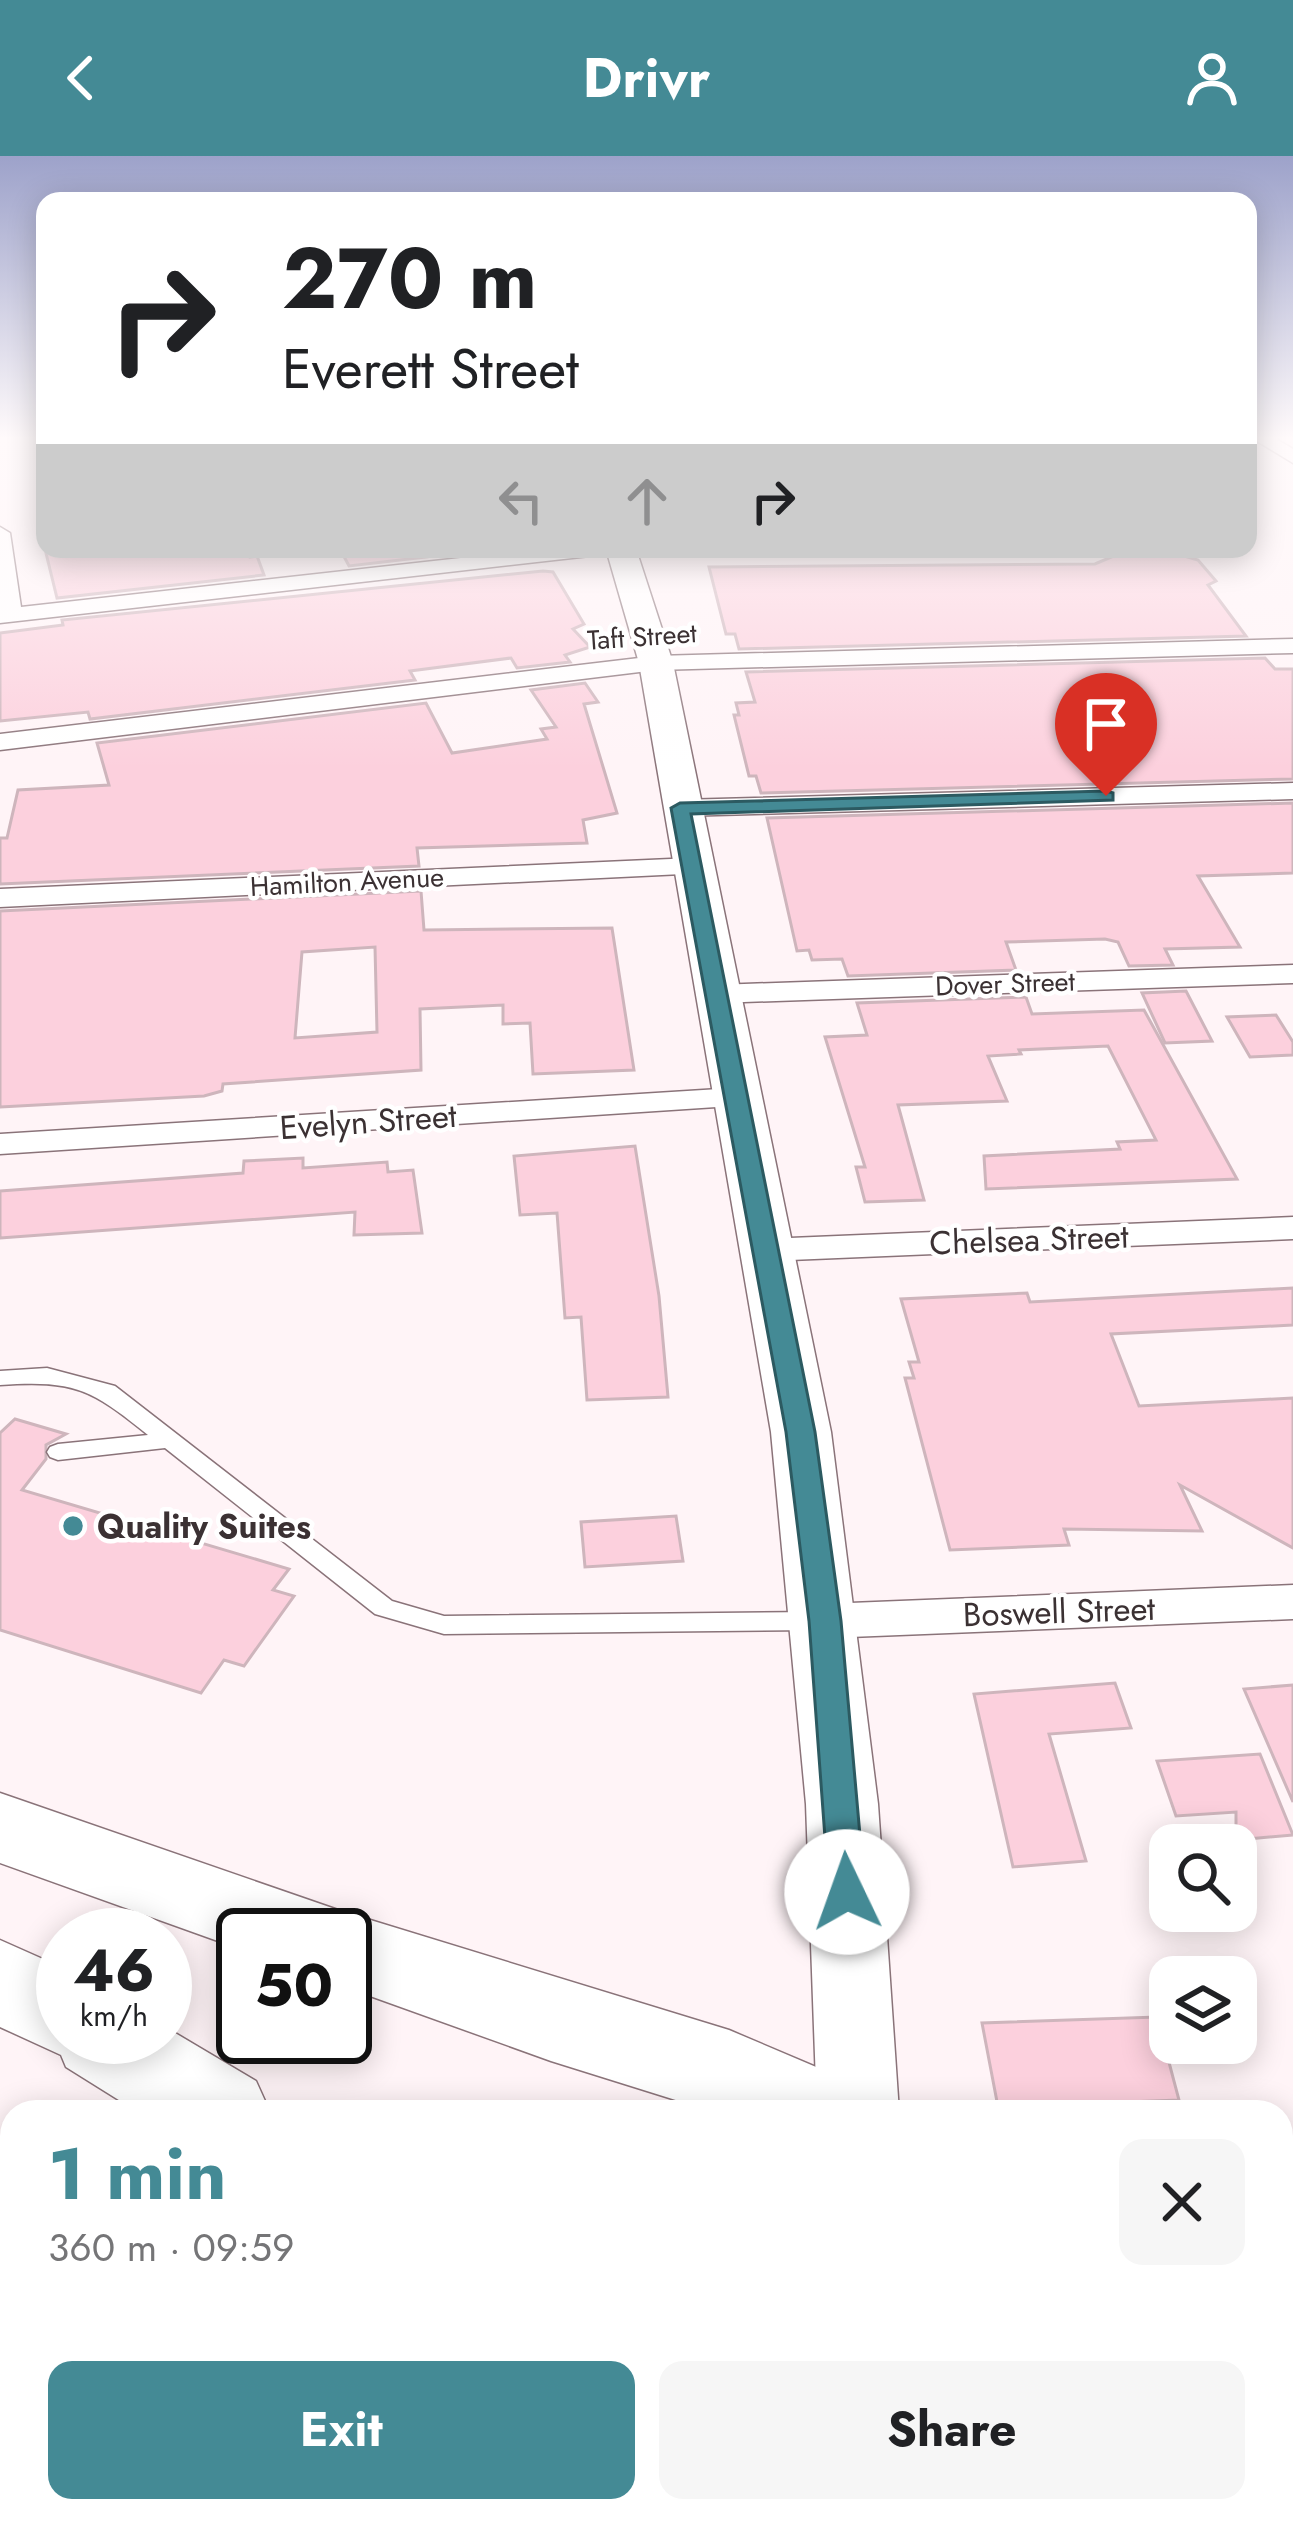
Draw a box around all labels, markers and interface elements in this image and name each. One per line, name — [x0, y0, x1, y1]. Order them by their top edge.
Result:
text: Drivr — [583, 39, 710, 117]
icon: back — [48, 45, 114, 111]
icon: person — [1179, 45, 1245, 111]
text: 270 m — [282, 218, 537, 340]
icon: right — [84, 240, 240, 396]
text: Everett Street — [282, 330, 579, 408]
icon: left — [488, 468, 554, 534]
icon: ahead — [614, 468, 680, 534]
icon: right — [740, 468, 806, 534]
street label: Taft Street — [586, 613, 698, 660]
pin — [1055, 673, 1157, 796]
icon: arrive — [1073, 691, 1139, 757]
street label: Hamilton Avenue — [249, 857, 445, 906]
street label: Dover Street — [934, 962, 1076, 1005]
street label: Evelyn Street — [278, 1092, 458, 1151]
street label: Chelsea Street — [929, 1213, 1130, 1266]
place label: Quality Suites — [97, 1503, 311, 1550]
marker: Quality Suites — [60, 1513, 86, 1539]
street label: Boswell Street — [962, 1585, 1156, 1638]
map controls — [1149, 1824, 1257, 2064]
button: search — [1149, 1824, 1257, 1932]
position arrow — [784, 1829, 910, 1955]
speed limit sign: 50 — [216, 1908, 372, 2064]
text: 46 — [73, 1927, 155, 2014]
button: layers — [1149, 1956, 1257, 2064]
text: km/h — [80, 1994, 148, 2037]
text: 1 min — [48, 2122, 227, 2226]
button: close — [1119, 2139, 1245, 2265]
text: 360 m · 09:59 — [48, 2219, 294, 2276]
button: Exit — [48, 2361, 635, 2499]
button: Share — [659, 2361, 1245, 2499]

